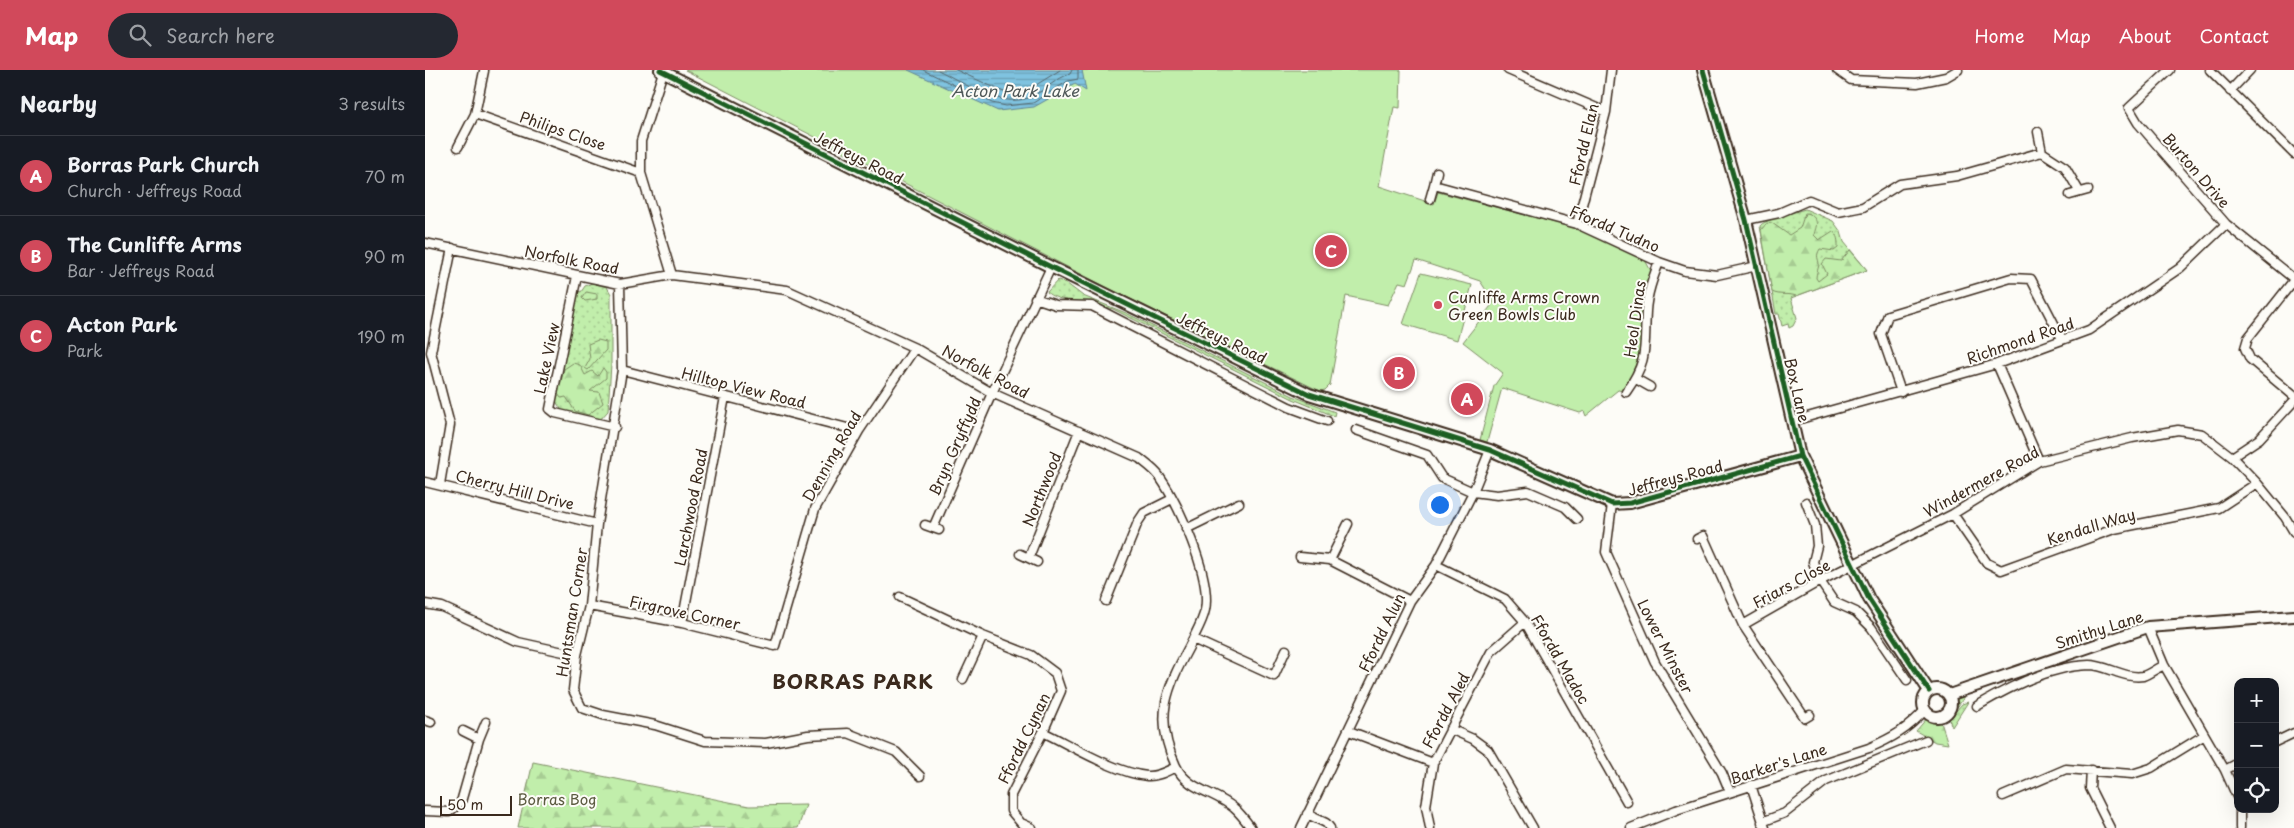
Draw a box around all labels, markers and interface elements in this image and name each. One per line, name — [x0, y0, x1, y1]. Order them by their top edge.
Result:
search box — [108, 13, 458, 58]
text: Map — [25, 17, 78, 53]
icon: search — [126, 21, 154, 49]
text: Search here — [166, 21, 275, 49]
text: Home — [1974, 22, 2024, 49]
text: Map — [2052, 22, 2091, 49]
text: About — [2119, 22, 2171, 49]
text: Contact — [2199, 22, 2269, 49]
water label: Acton Park Lake — [951, 78, 1080, 102]
text: Nearby — [20, 87, 97, 119]
text: 3 results — [338, 91, 405, 115]
street label: Ffordd Elan — [1562, 100, 1604, 188]
street label: Philips Close — [517, 105, 609, 155]
street label: Jeffreys Road — [810, 125, 908, 189]
street label: Burton Drive — [2158, 128, 2236, 212]
text: Borras Park Church — [67, 150, 260, 178]
text: A — [30, 164, 42, 188]
text: 70 m — [365, 164, 405, 188]
text: Church · Jeffreys Road — [67, 178, 242, 202]
street label: Ffordd Tudno — [1566, 199, 1664, 257]
text: The Cunliffe Arms — [67, 230, 242, 258]
pin: C — [1315, 232, 1347, 270]
street label: Norfolk Road — [523, 239, 621, 279]
text: B — [31, 244, 41, 268]
text: 90 m — [364, 244, 405, 268]
text: Bar · Jeffreys Road — [67, 258, 215, 282]
street label: Heol Dinas — [1617, 279, 1651, 359]
place label: Cunliffe Arms Crown Green Bowls Club — [1448, 285, 1600, 325]
marker: Cunliffe Arms Crown Green Bowls Club — [1432, 299, 1444, 311]
street label: Jeffreys Road — [1173, 305, 1271, 369]
text: Acton Park — [67, 310, 177, 338]
street label: Richmond Road — [1963, 311, 2077, 369]
street label: Lake View — [527, 320, 565, 396]
text: C — [30, 324, 42, 348]
text: 190 m — [357, 324, 405, 348]
text: Park — [67, 338, 103, 362]
street label: Norfolk Road — [938, 338, 1034, 404]
pin: B — [1383, 354, 1415, 392]
street label: Box Lane — [1779, 355, 1817, 425]
street label: Hilltop View Road — [679, 360, 809, 414]
pin: A — [1451, 380, 1483, 418]
street label: Bryn Gryffydd — [922, 393, 986, 499]
street label: Denning Road — [796, 406, 866, 506]
street label: Windermere Road — [1919, 440, 2043, 522]
street label: Larchwood Road — [667, 446, 713, 568]
street label: Northwood — [1016, 448, 1066, 530]
street label: Jeffreys Road — [1625, 453, 1725, 501]
street label: Cherry Hill Drive — [453, 463, 577, 515]
your location — [1427, 492, 1453, 518]
street label: Kendall Way — [2044, 502, 2138, 550]
street label: Huntsman Corner — [549, 546, 593, 678]
street label: Friars Close — [1748, 553, 1834, 613]
street label: Ffordd Alun — [1352, 588, 1410, 676]
street label: Firgrove Corner — [627, 589, 743, 635]
street label: Lower Minster — [1632, 595, 1700, 697]
street label: Smithy Lane — [2052, 604, 2146, 654]
street label: Ffordd Madoc — [1526, 610, 1596, 708]
district label: BORRAS PARK — [772, 666, 934, 696]
street label: Ffordd Aled — [1415, 668, 1475, 752]
map controls — [2234, 678, 2279, 813]
button: + — [2234, 678, 2279, 723]
street label: Ffordd Cynan — [991, 688, 1055, 788]
button: − — [2234, 723, 2279, 768]
street label: Barker's Lane — [1726, 736, 1830, 790]
button: locate — [2234, 768, 2279, 813]
park label: Borras Bog — [517, 787, 597, 810]
scale bar — [440, 793, 513, 816]
text: 50 m — [447, 794, 483, 815]

